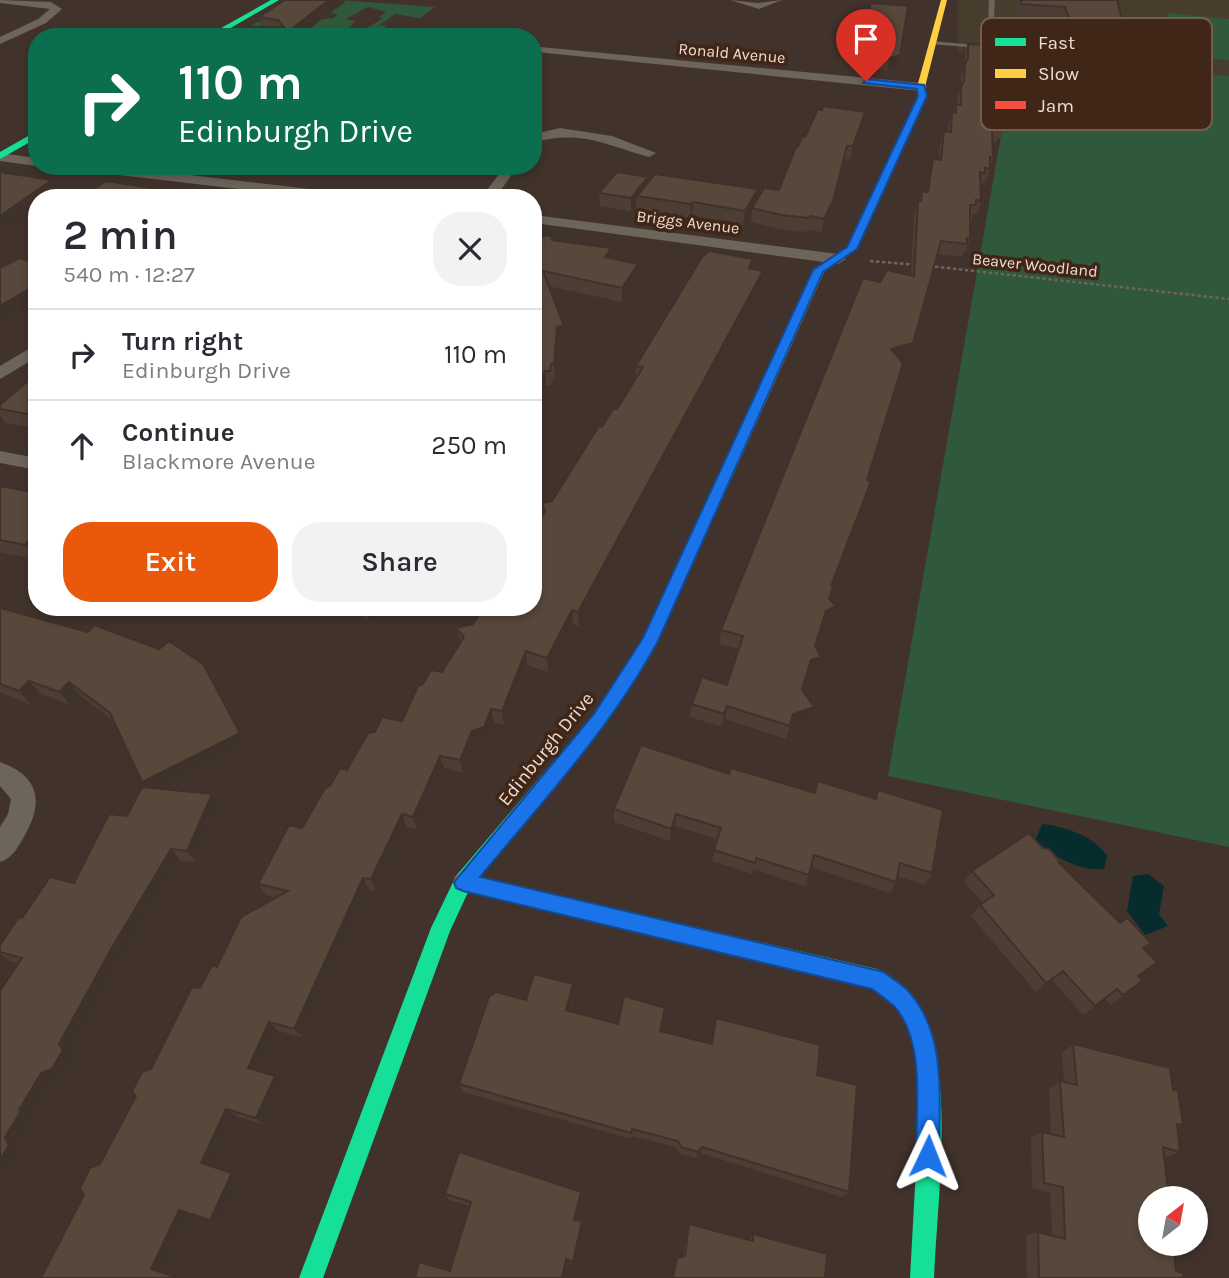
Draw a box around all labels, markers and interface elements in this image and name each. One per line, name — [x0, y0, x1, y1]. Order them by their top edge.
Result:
pin — [836, 9, 896, 81]
legend — [981, 18, 1212, 130]
icon: arrive — [847, 20, 885, 58]
text: Fast — [1038, 32, 1075, 54]
street label: Ronald Avenue — [678, 39, 786, 67]
text: 110 m — [178, 54, 303, 111]
icon: right — [63, 56, 154, 147]
text: Slow — [1038, 63, 1079, 85]
text: Jam — [1038, 95, 1074, 117]
text: Edinburgh Drive — [178, 113, 413, 150]
street label: Briggs Avenue — [636, 206, 740, 238]
text: 2 min — [63, 210, 178, 260]
button: close — [433, 212, 507, 286]
street label: Beaver Woodland — [971, 249, 1099, 281]
text: 540 m · 12:27 — [63, 261, 195, 288]
text: Turn right — [122, 326, 243, 357]
icon: right — [63, 336, 101, 374]
text: 110 m — [444, 339, 507, 370]
text: Edinburgh Drive — [122, 357, 291, 384]
text: Continue — [122, 417, 234, 448]
icon: ahead — [63, 427, 101, 465]
text: 250 m — [431, 430, 507, 461]
text: Blackmore Avenue — [122, 448, 316, 475]
button: Exit — [63, 522, 278, 602]
button: Share — [292, 522, 507, 602]
street label: Edinburgh Drive — [494, 688, 598, 810]
position arrow — [891, 1119, 965, 1193]
north arrow — [1138, 1186, 1208, 1256]
map controls — [1138, 1186, 1208, 1256]

